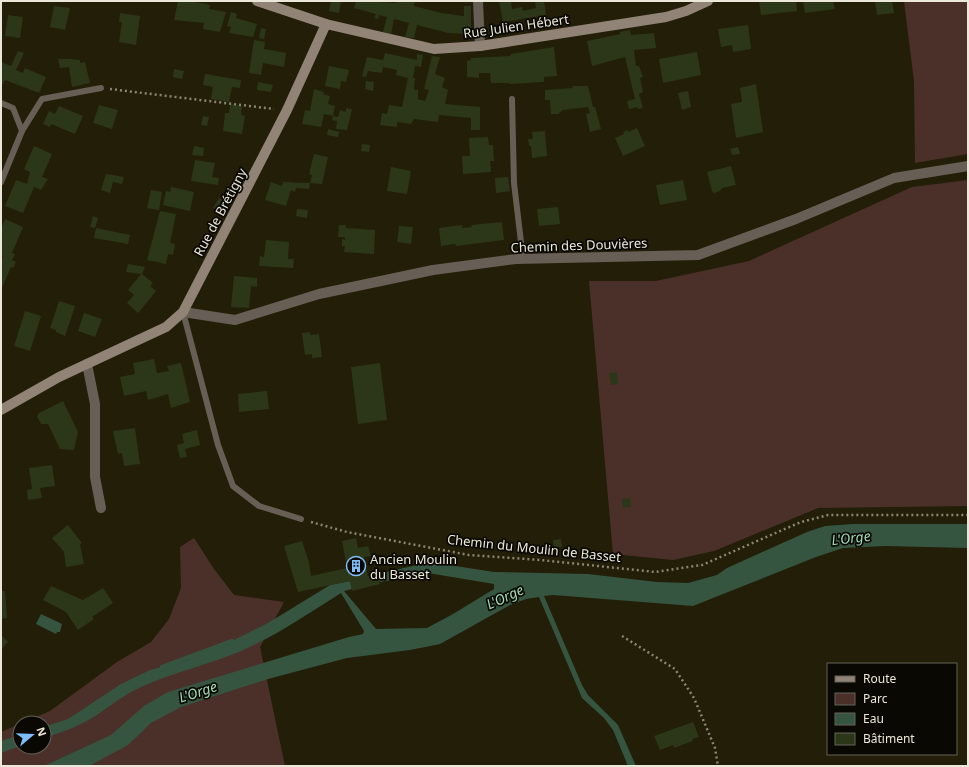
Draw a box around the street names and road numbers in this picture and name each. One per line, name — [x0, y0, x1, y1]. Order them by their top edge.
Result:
street label: Rue Julien Hébert — [462, 10, 570, 42]
street label: Rue de Brétigny — [189, 165, 251, 259]
street label: Chemin des Douvières — [510, 234, 648, 256]
street label: Chemin du Moulin de Basset — [446, 530, 622, 566]

